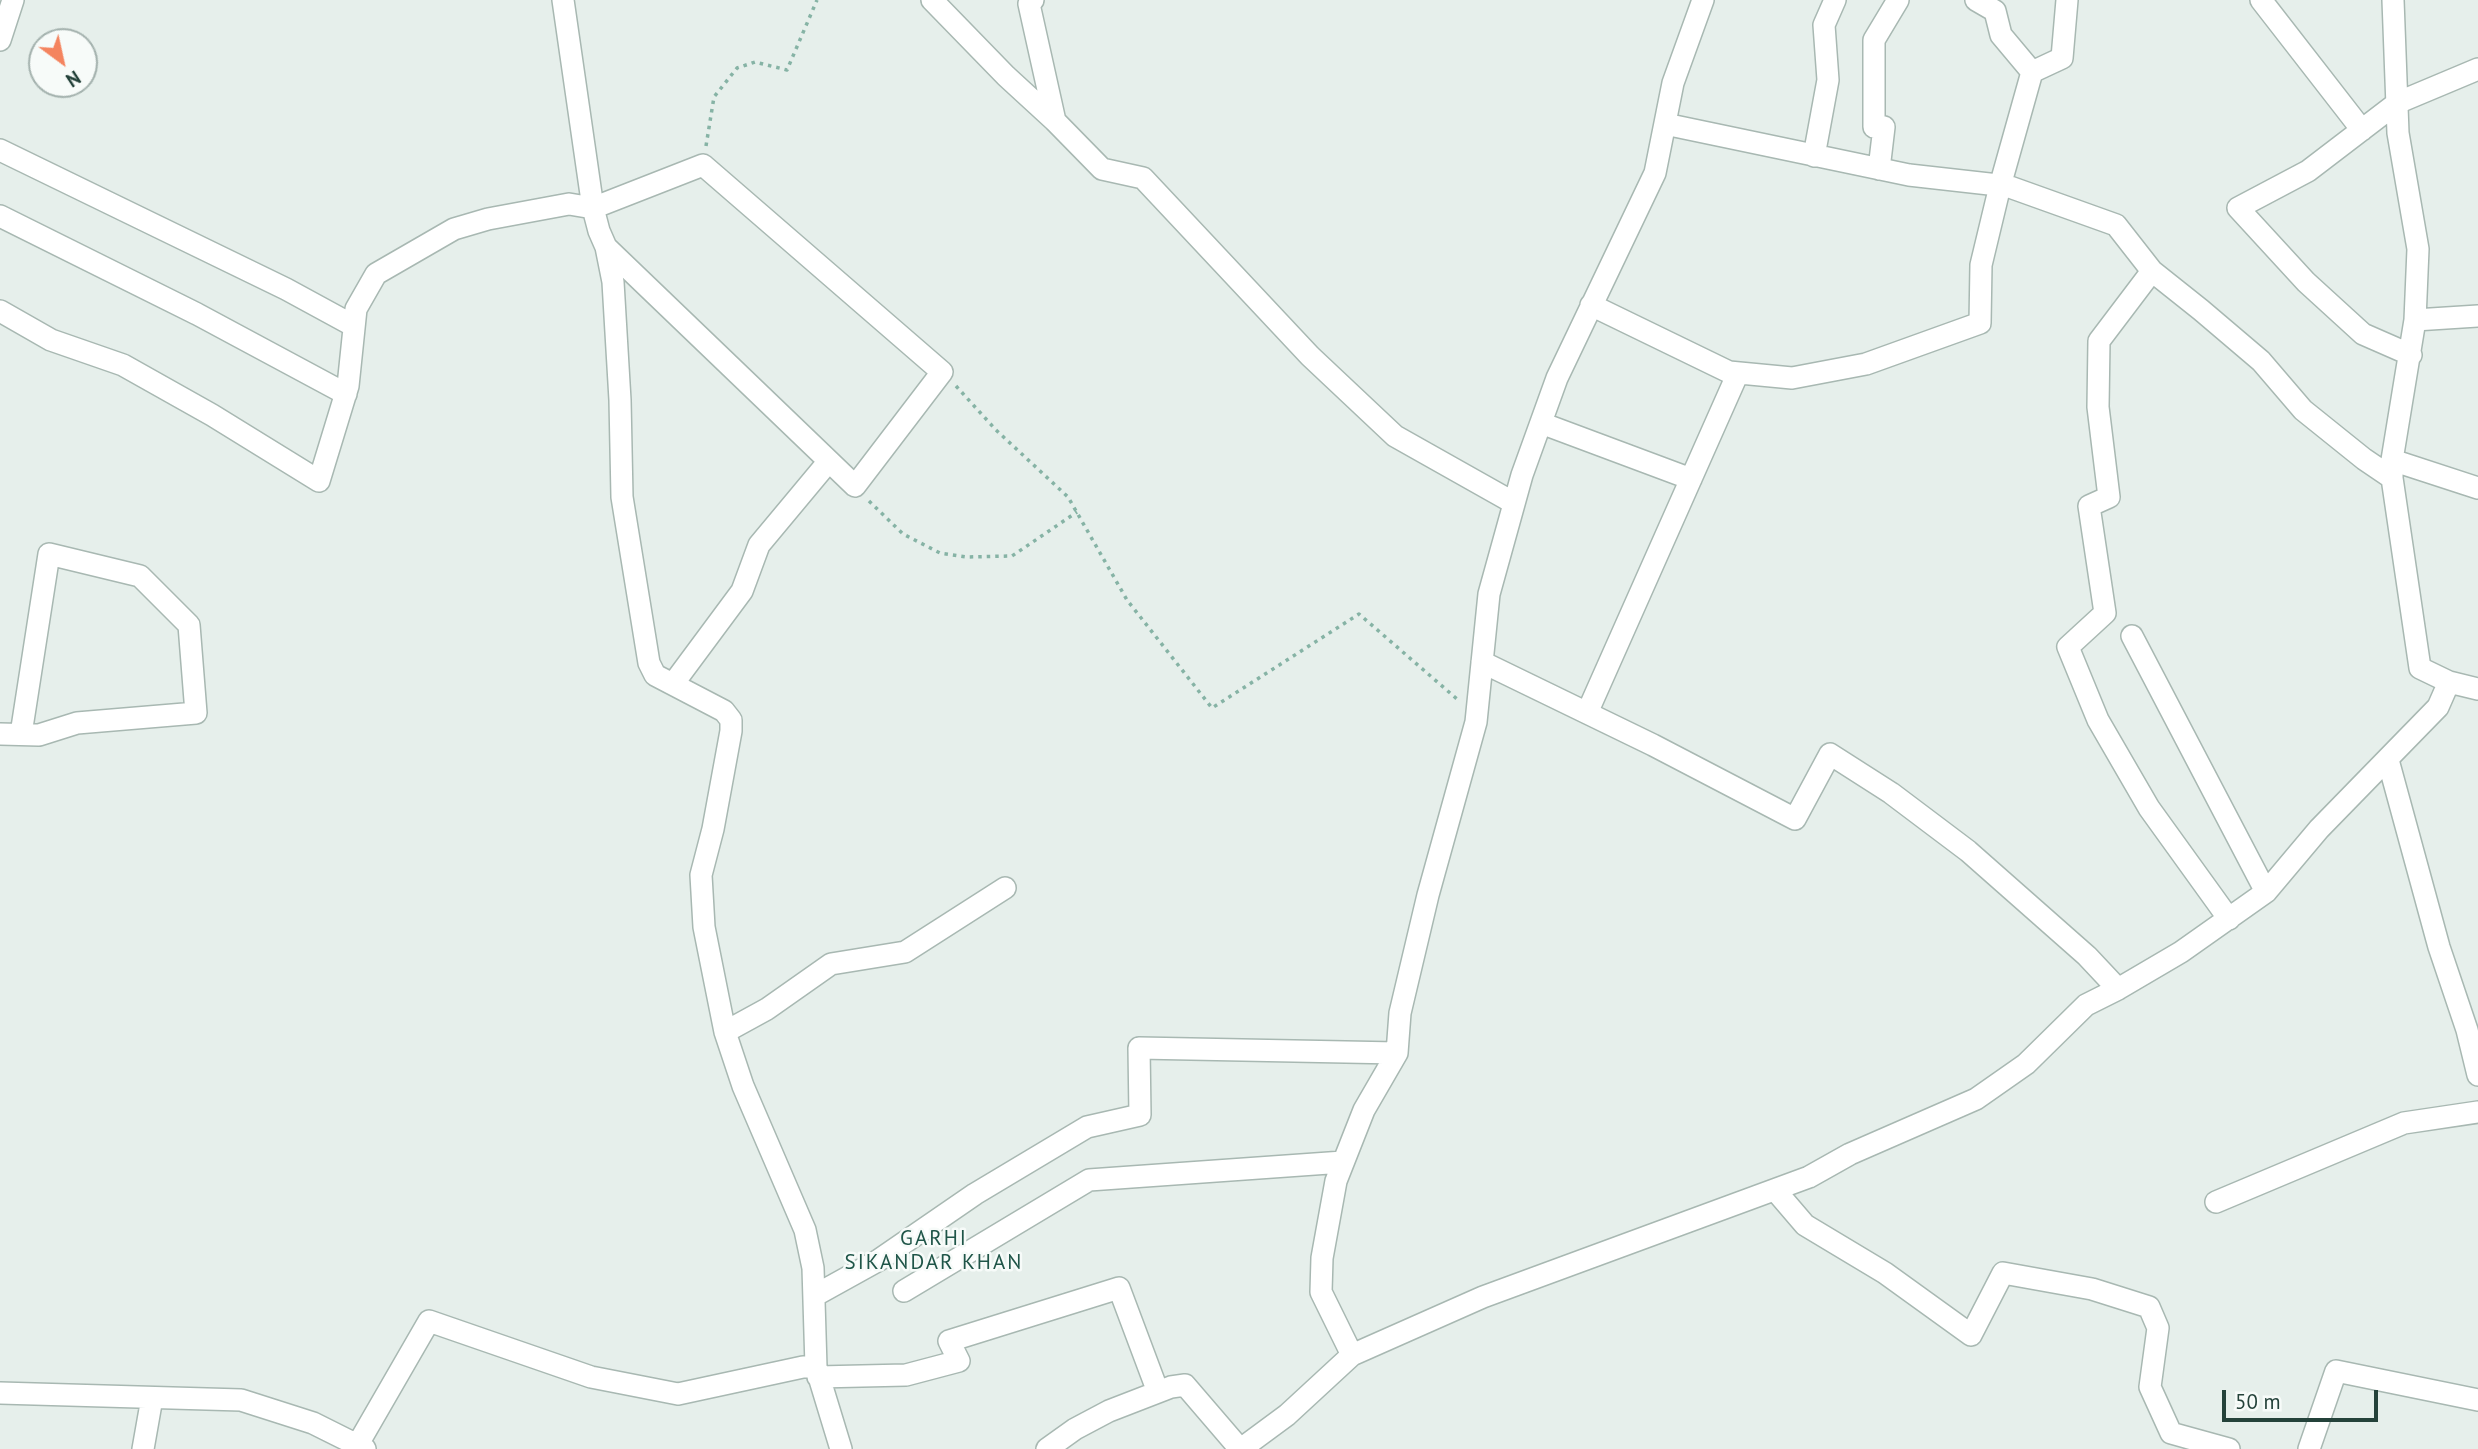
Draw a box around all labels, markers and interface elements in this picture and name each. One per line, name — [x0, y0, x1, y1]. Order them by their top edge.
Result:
north arrow — [28, 28, 98, 98]
text: N — [62, 65, 85, 92]
district label: GARHI SIKANDAR KHAN — [846, 1226, 1022, 1276]
scale bar — [2226, 1376, 2382, 1420]
text: 50 m — [2235, 1388, 2281, 1415]

